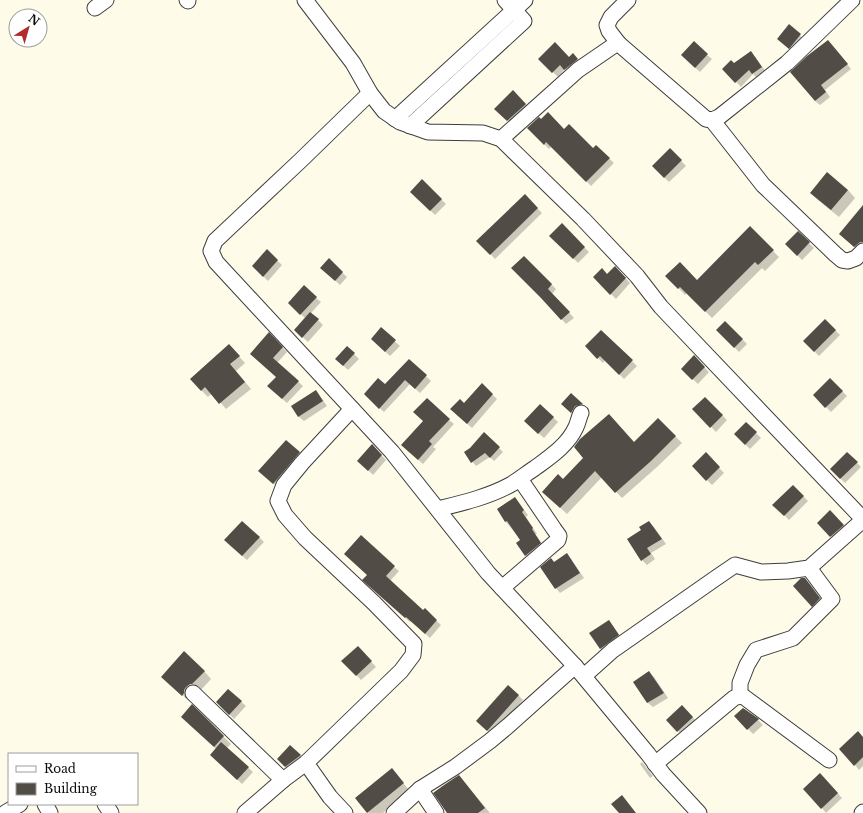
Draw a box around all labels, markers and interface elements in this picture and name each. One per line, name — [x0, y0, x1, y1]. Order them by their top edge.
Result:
north arrow — [8, 8, 48, 48]
text: N — [26, 11, 43, 29]
legend — [8, 753, 138, 805]
text: Road — [44, 761, 76, 776]
text: Building — [44, 781, 98, 796]

